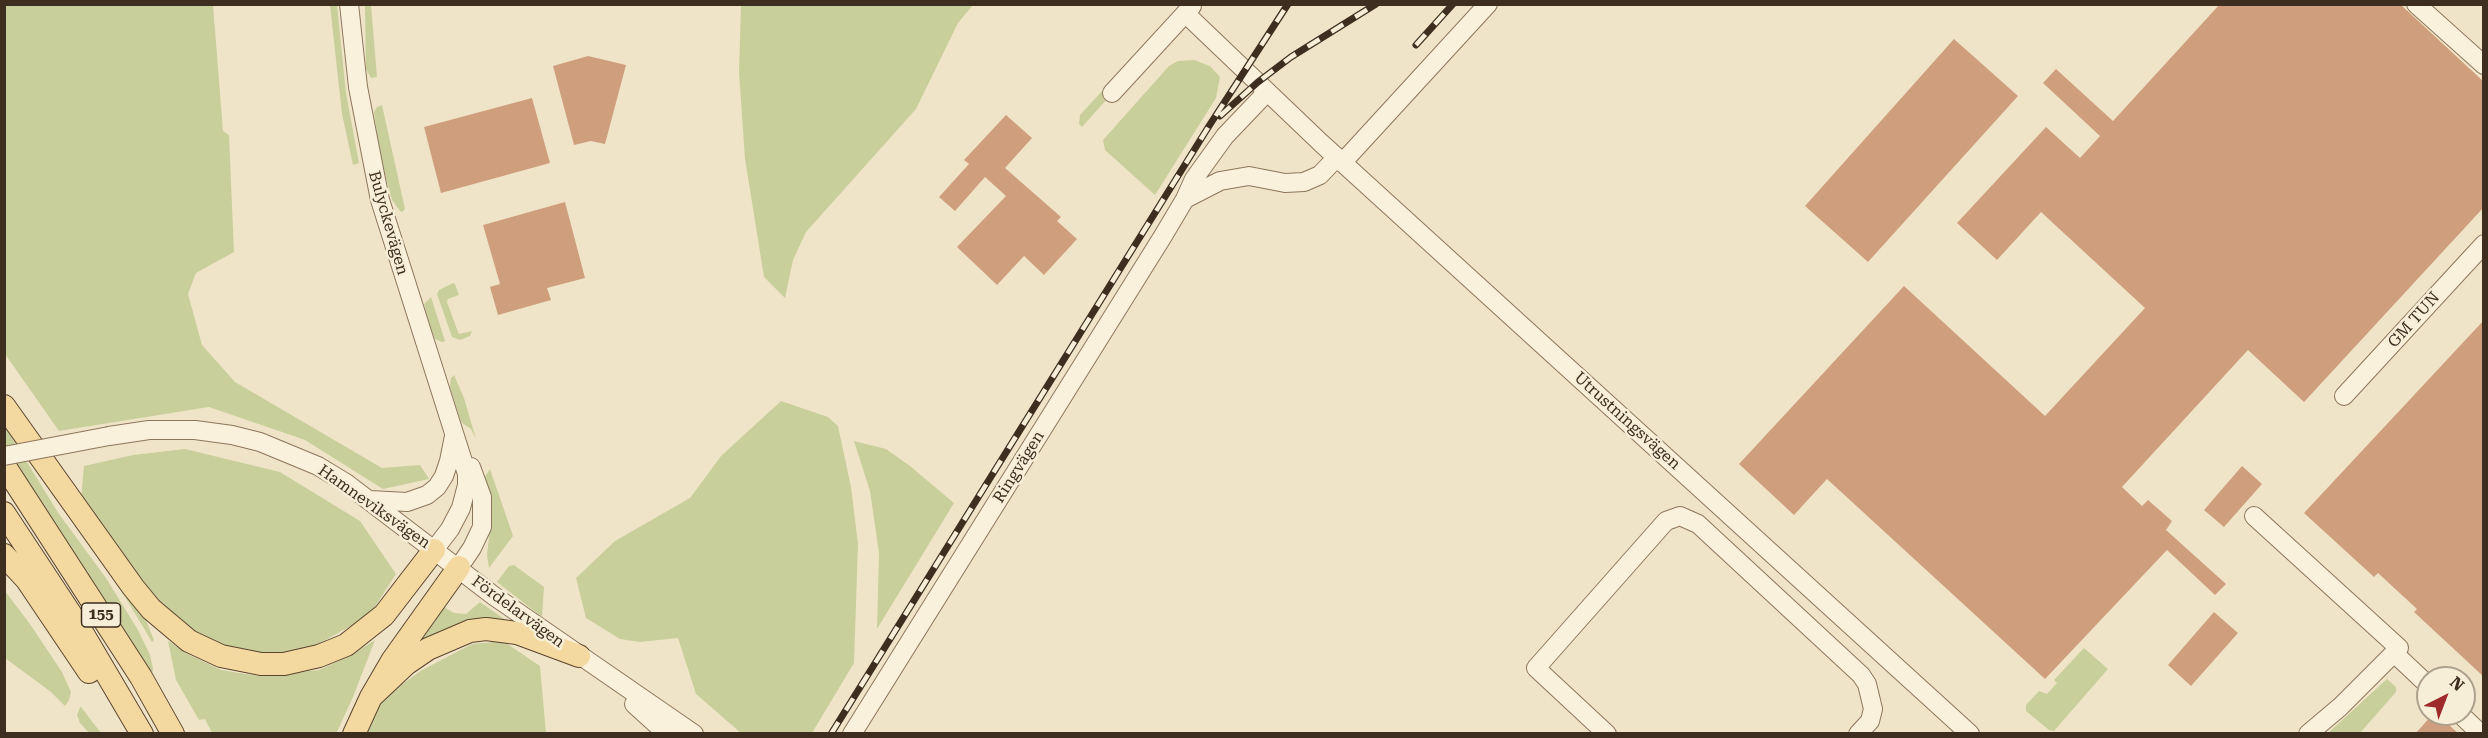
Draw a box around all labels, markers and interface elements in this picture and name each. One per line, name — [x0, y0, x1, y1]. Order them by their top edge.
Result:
street label: Bulyckevägen — [364, 169, 412, 277]
street label: GM TUN — [2384, 288, 2444, 352]
street label: Utrustningsvägen — [1570, 368, 1684, 474]
street label: Ringvägen — [989, 427, 1049, 507]
street label: Hamneviksvägen — [314, 461, 434, 553]
street label: Fördelarvägen — [468, 572, 568, 652]
road number: 155 — [82, 603, 120, 627]
north arrow — [2416, 666, 2476, 726]
text: N — [2446, 673, 2468, 695]

